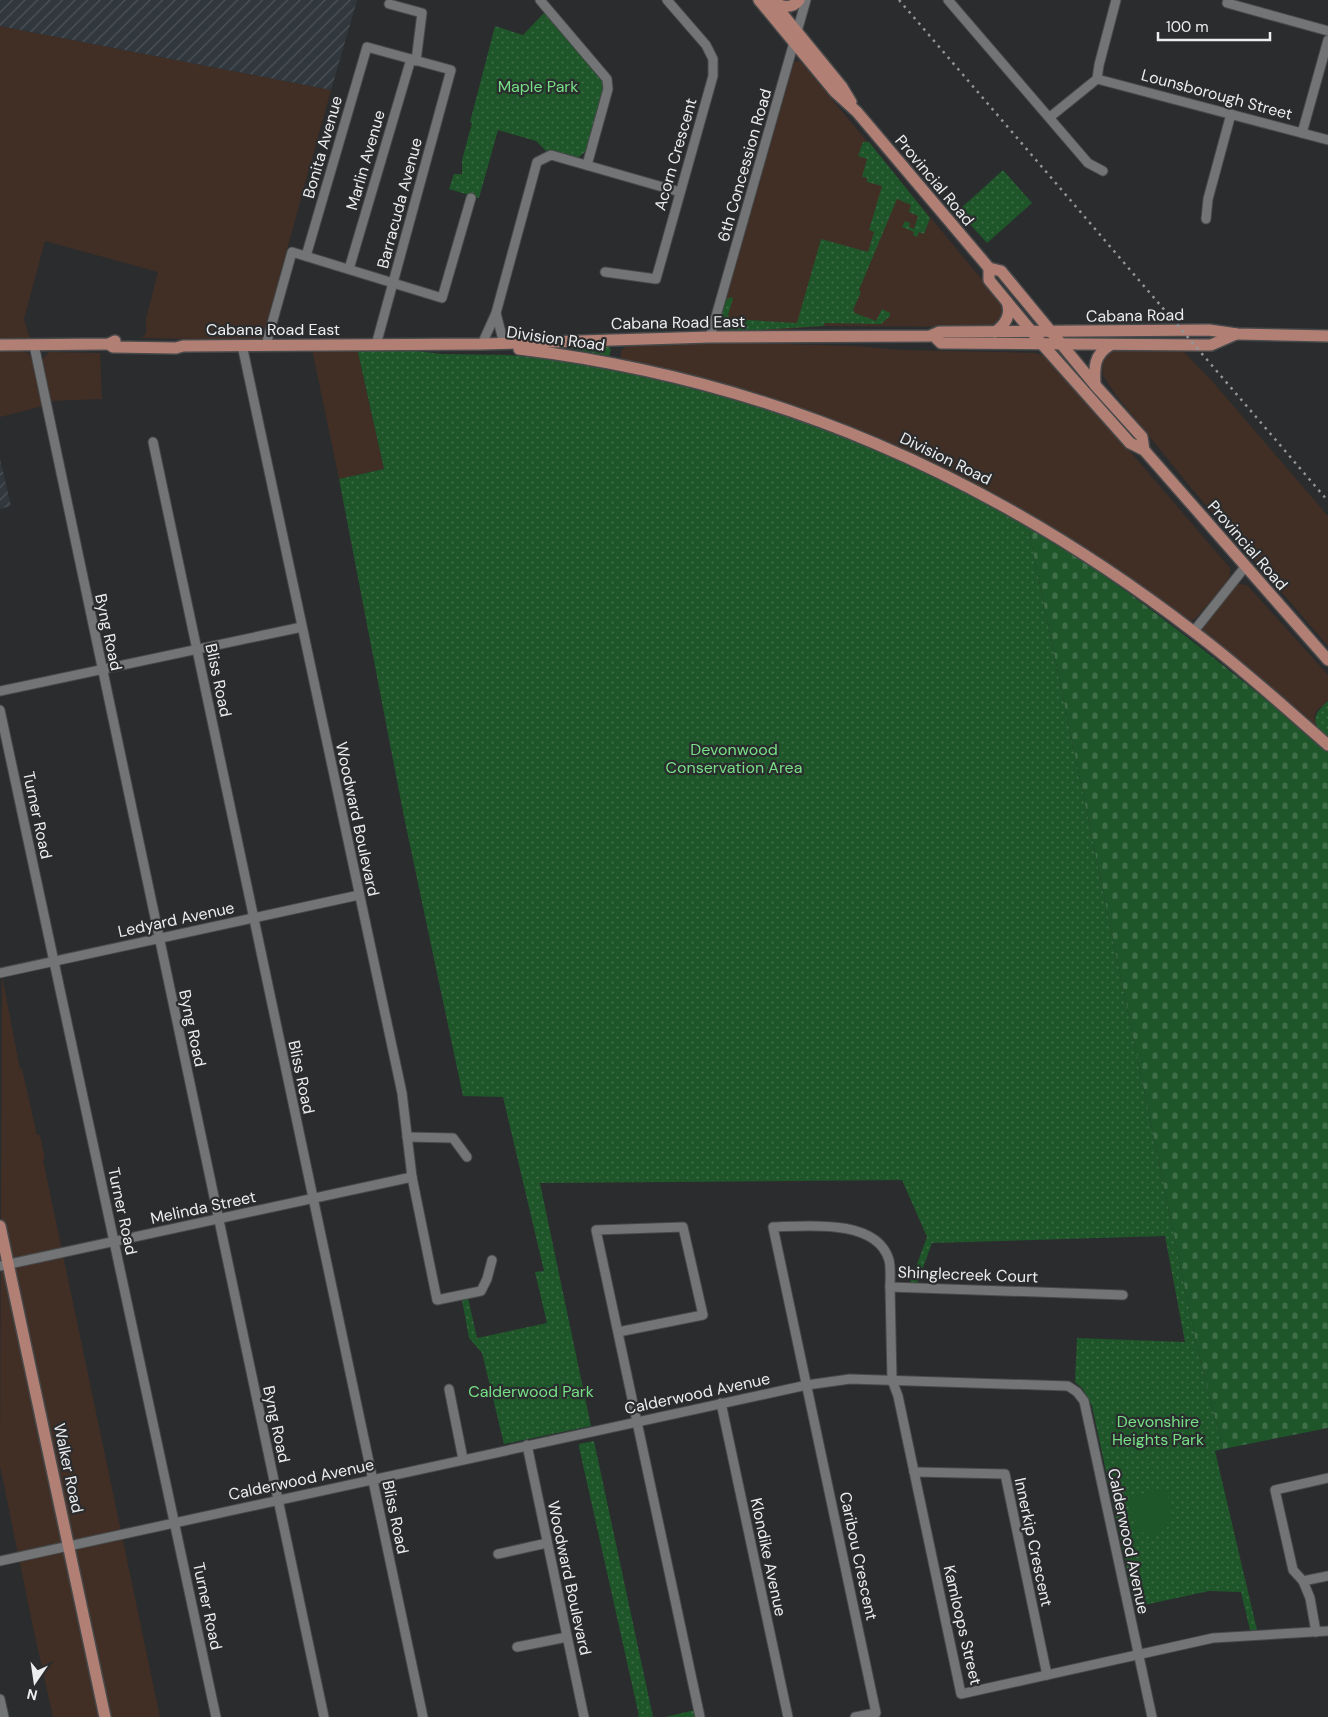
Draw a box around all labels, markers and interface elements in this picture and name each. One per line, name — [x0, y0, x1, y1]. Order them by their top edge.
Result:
scale bar — [1158, 10, 1270, 42]
text: 100 m — [1166, 17, 1209, 37]
street label: Lounsborough Street — [1139, 64, 1295, 125]
park label: Maple Park — [498, 76, 578, 97]
street label: 6th Concession Road — [713, 86, 776, 244]
street label: Bonita Avenue — [298, 93, 347, 201]
street label: Acorn Crescent — [649, 95, 702, 213]
street label: Marlin Avenue — [341, 108, 390, 213]
street label: Provincial Road — [891, 131, 979, 230]
street label: Barracuda Avenue — [372, 135, 427, 271]
street label: Cabana Road — [1086, 304, 1184, 327]
street label: Cabana Road East — [611, 311, 745, 334]
street label: Cabana Road East — [206, 319, 340, 340]
street label: Division Road — [505, 321, 606, 356]
street label: Division Road — [897, 427, 995, 490]
street label: Provincial Road — [1203, 496, 1292, 595]
street label: Byng Road — [90, 592, 127, 673]
street label: Bliss Road — [200, 641, 237, 719]
park label: Devonwood Conservation Area — [666, 739, 802, 778]
street label: Woodward Boulevard — [331, 740, 384, 898]
street label: Turner Road — [18, 769, 57, 861]
street label: Ledyard Avenue — [116, 897, 236, 942]
street label: Byng Road — [174, 988, 211, 1069]
street label: Bliss Road — [283, 1038, 320, 1116]
street label: Turner Road — [103, 1165, 142, 1257]
street label: Melinda Street — [148, 1186, 258, 1229]
street label: Shinglecreek Court — [897, 1262, 1039, 1287]
street label: Calderwood Avenue — [622, 1368, 772, 1419]
park label: Calderwood Park — [468, 1381, 594, 1402]
street label: Byng Road — [258, 1384, 295, 1465]
park label: Devonshire Heights Park — [1112, 1411, 1204, 1450]
street label: Walker Road — [49, 1421, 88, 1515]
street label: Calderwood Avenue — [226, 1454, 376, 1505]
street label: Calderwood Avenue — [1103, 1466, 1154, 1616]
street label: Innerkip Crescent — [1010, 1476, 1057, 1608]
street label: Bliss Road — [377, 1478, 414, 1556]
street label: Caribou Crescent — [835, 1490, 882, 1622]
street label: Klondike Avenue — [746, 1496, 791, 1618]
street label: Woodward Boulevard — [543, 1499, 596, 1657]
street label: Turner Road — [188, 1560, 227, 1652]
street label: Kamloops Street — [939, 1563, 986, 1687]
north arrow — [10, 1657, 60, 1707]
text: N — [25, 1685, 39, 1705]

